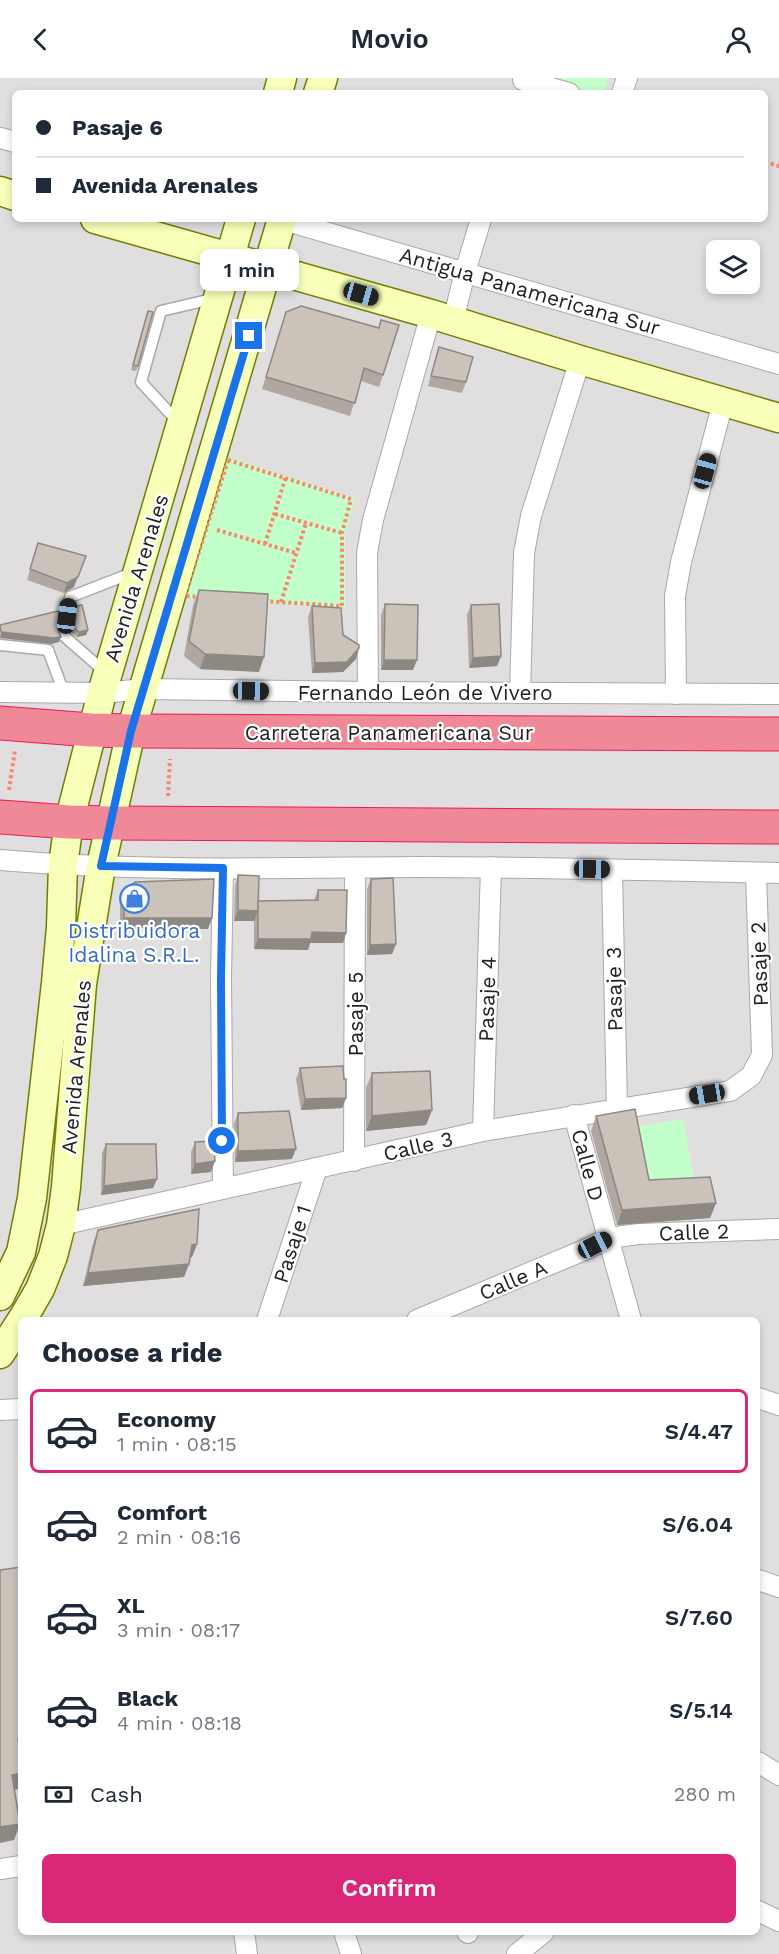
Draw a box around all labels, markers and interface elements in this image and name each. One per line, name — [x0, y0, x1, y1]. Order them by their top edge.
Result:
icon: back — [24, 23, 57, 56]
text: Movio — [350, 23, 429, 55]
icon: person — [722, 23, 755, 56]
text: Pasaje 6 — [72, 115, 163, 140]
text: Avenida Arenales — [72, 173, 258, 198]
map controls — [706, 240, 760, 294]
button: layers — [706, 240, 760, 294]
street label: Antigua Panamericana Sur — [397, 242, 664, 340]
callout: 1 min — [200, 249, 298, 291]
text: 1 min — [224, 258, 275, 282]
car — [341, 280, 381, 308]
route end — [235, 322, 262, 349]
car — [692, 451, 718, 491]
street label: Avenida Arenales — [99, 491, 173, 665]
car — [56, 597, 78, 635]
street label: Fernando León de Vivero — [297, 680, 553, 705]
car — [233, 682, 269, 700]
street label: Carretera Panamericana Sur — [245, 720, 534, 745]
car — [574, 860, 610, 878]
shop icon: Distribuidora Idalina S.R.L. — [118, 883, 150, 915]
place label: Distribuidora Idalina S.R.L. — [68, 918, 200, 967]
street label: Pasaje 2 — [745, 921, 773, 1007]
street label: Pasaje 3 — [601, 946, 627, 1032]
street label: Pasaje 4 — [473, 956, 501, 1042]
street label: Pasaje 5 — [343, 972, 368, 1056]
street label: Avenida Arenales — [56, 979, 96, 1155]
car — [688, 1082, 726, 1106]
street label: Calle 3 — [381, 1126, 455, 1166]
street label: Calle D — [566, 1126, 610, 1204]
route start — [208, 1127, 235, 1154]
street label: Pasaje 1 — [268, 1202, 316, 1286]
street label: Calle 2 — [658, 1218, 730, 1246]
car — [575, 1229, 615, 1261]
street label: Calle A — [475, 1254, 551, 1305]
text: Choose a ride — [42, 1337, 222, 1369]
icon: car — [45, 1404, 99, 1458]
text: Economy — [117, 1407, 216, 1432]
text: S/4.47 — [665, 1419, 733, 1444]
text: 1 min · 08:15 — [117, 1432, 237, 1456]
icon: car — [45, 1497, 99, 1551]
text: Comfort — [117, 1500, 207, 1525]
text: S/6.04 — [662, 1512, 733, 1537]
text: 2 min · 08:16 — [117, 1525, 241, 1549]
icon: car — [45, 1590, 99, 1644]
text: XL — [117, 1593, 145, 1618]
text: S/7.60 — [665, 1605, 733, 1630]
text: 3 min · 08:17 — [117, 1618, 240, 1642]
icon: car — [45, 1683, 99, 1737]
text: Black — [117, 1686, 178, 1711]
text: S/5.14 — [669, 1698, 733, 1723]
text: 4 min · 08:18 — [117, 1711, 242, 1735]
icon: cash — [42, 1778, 75, 1811]
text: Cash — [90, 1782, 143, 1807]
text: 280 m — [674, 1782, 736, 1806]
button: Confirm — [42, 1854, 736, 1923]

